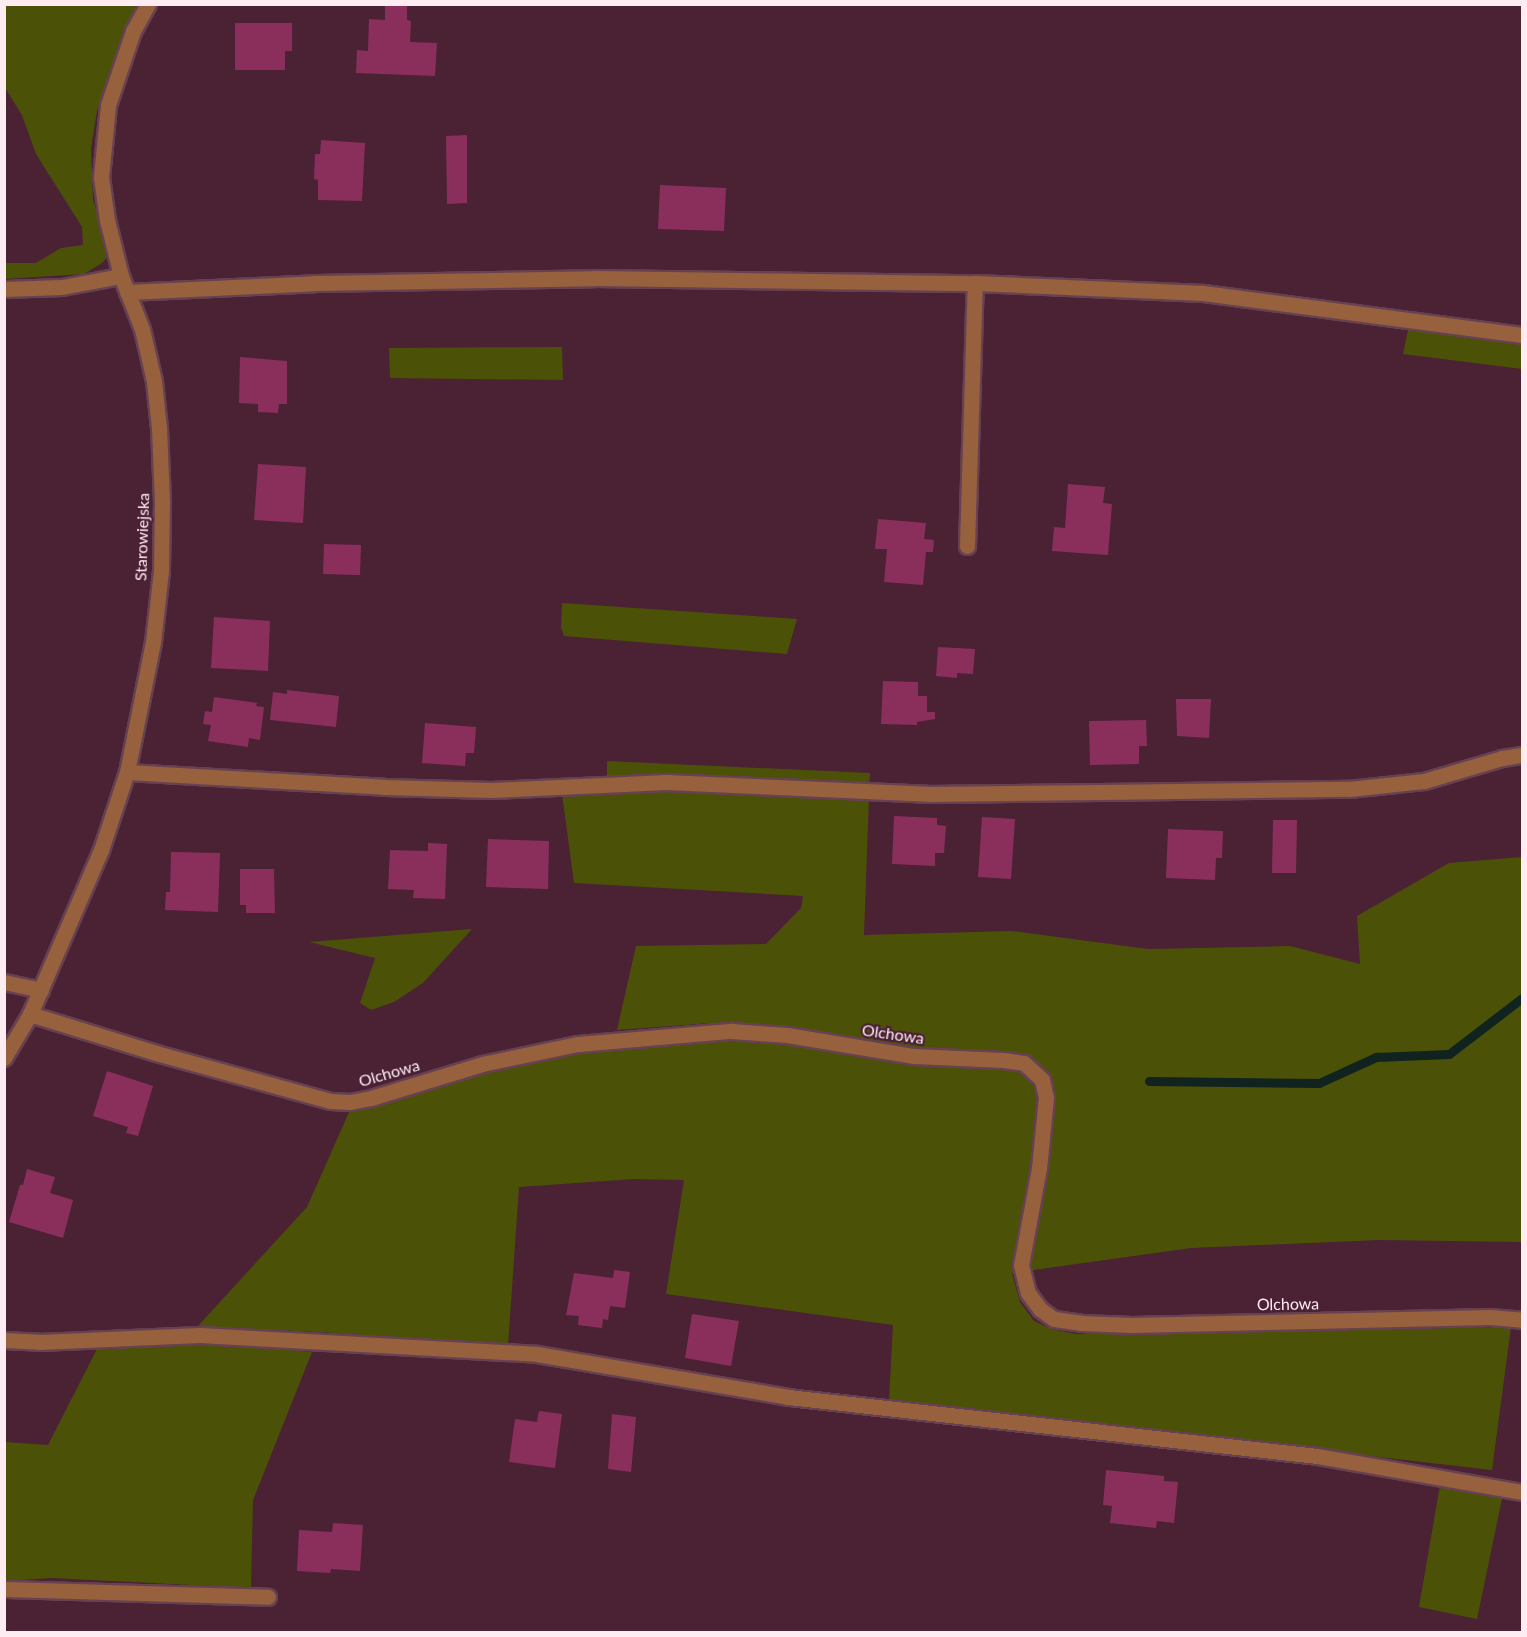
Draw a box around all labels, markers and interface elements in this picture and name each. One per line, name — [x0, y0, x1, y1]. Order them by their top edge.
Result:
street label: Starowiejska — [131, 493, 153, 581]
street label: Olchowa — [861, 1020, 925, 1048]
street label: Olchowa — [356, 1055, 422, 1091]
street label: Olchowa — [1257, 1294, 1319, 1314]

